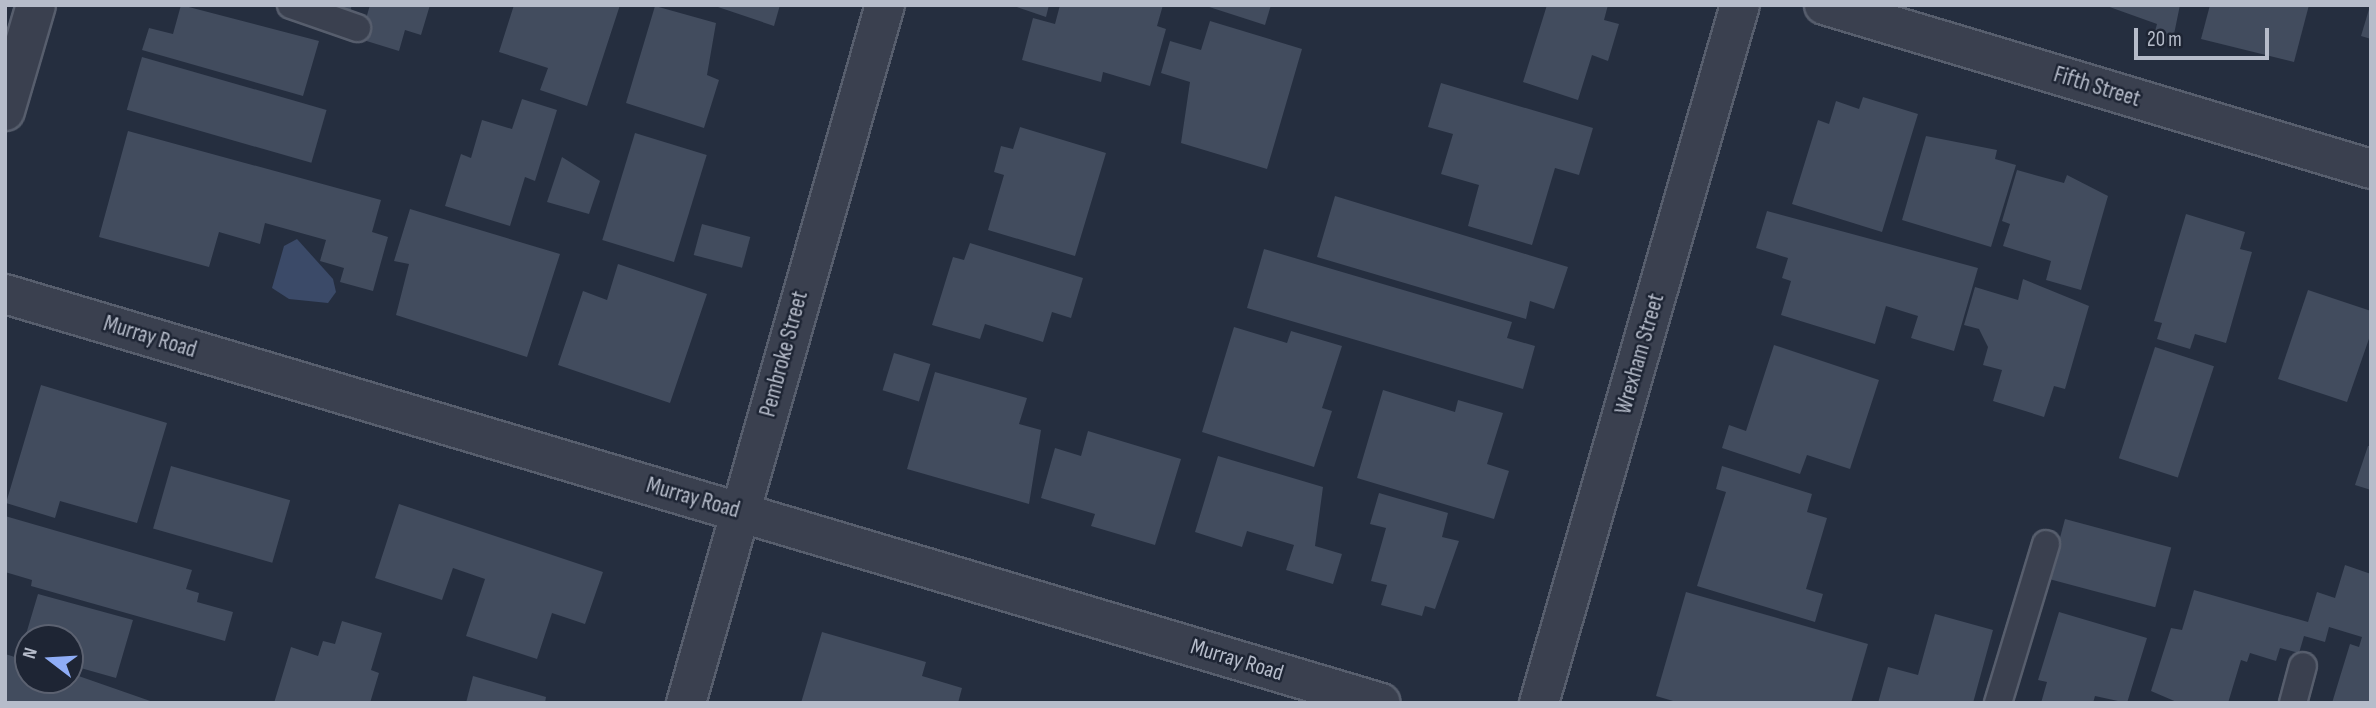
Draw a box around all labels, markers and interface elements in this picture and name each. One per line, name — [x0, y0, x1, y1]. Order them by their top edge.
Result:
scale bar — [2138, 14, 2273, 58]
text: 20 m — [2147, 27, 2182, 52]
street label: Fifth Street — [2050, 61, 2144, 113]
street label: Pembroke Street — [754, 288, 814, 420]
street label: Wrexham Street — [1610, 290, 1670, 418]
street label: Murray Road — [100, 310, 200, 364]
street label: Murray Road — [643, 472, 743, 524]
north arrow — [14, 624, 84, 694]
street label: Murray Road — [1187, 633, 1287, 687]
text: N — [18, 645, 43, 662]

